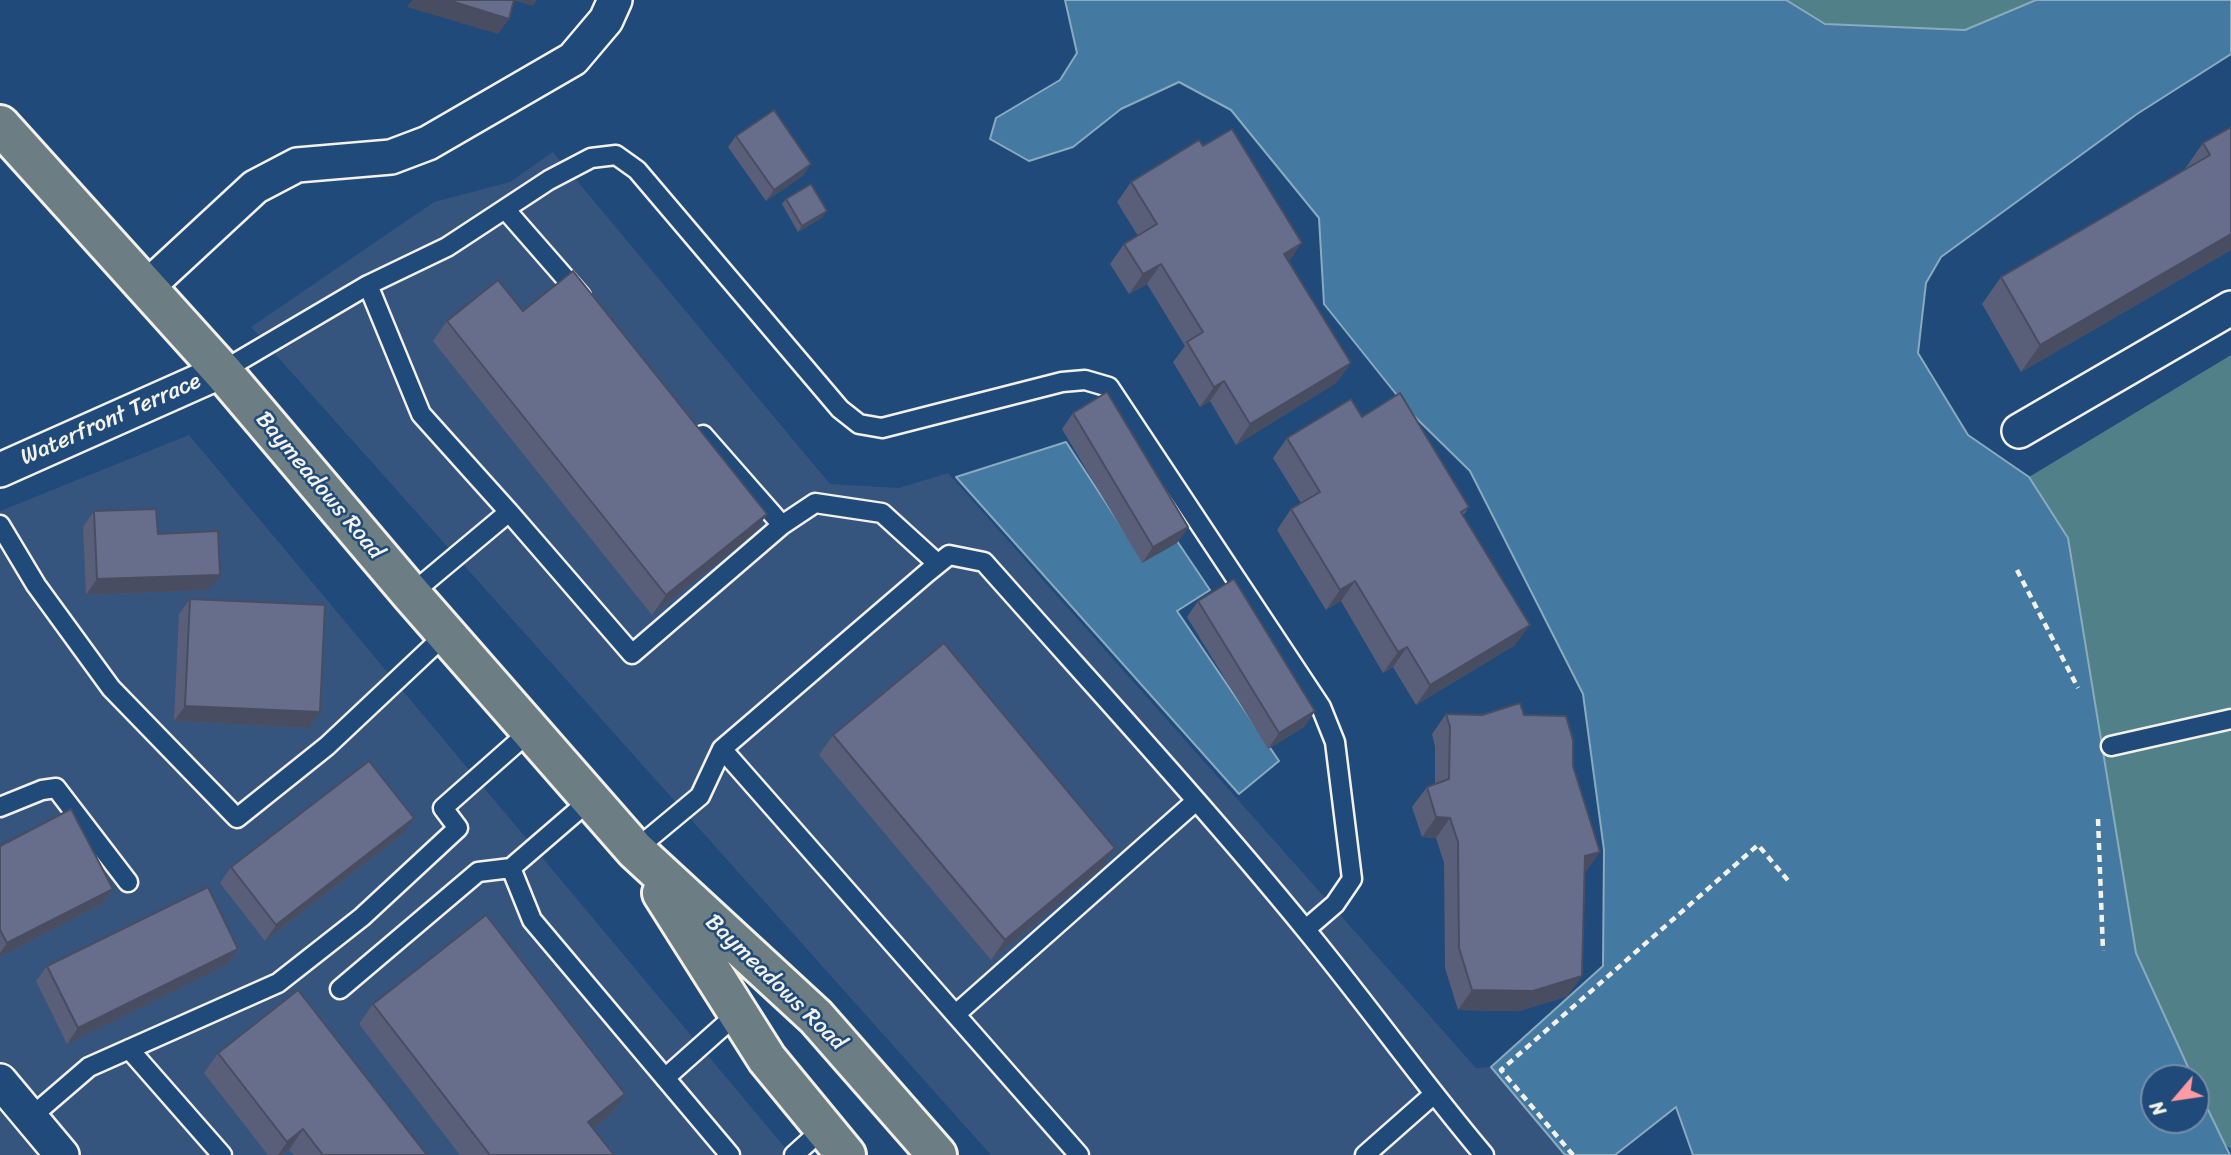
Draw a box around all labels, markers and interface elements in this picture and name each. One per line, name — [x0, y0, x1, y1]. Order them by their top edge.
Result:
street label: Waterfront Terrace — [17, 368, 205, 472]
street label: Baymeadows Road — [249, 406, 389, 566]
street label: Baymeadows Road — [699, 909, 851, 1057]
north arrow — [2140, 1064, 2210, 1134]
text: N — [2140, 1095, 2176, 1122]

